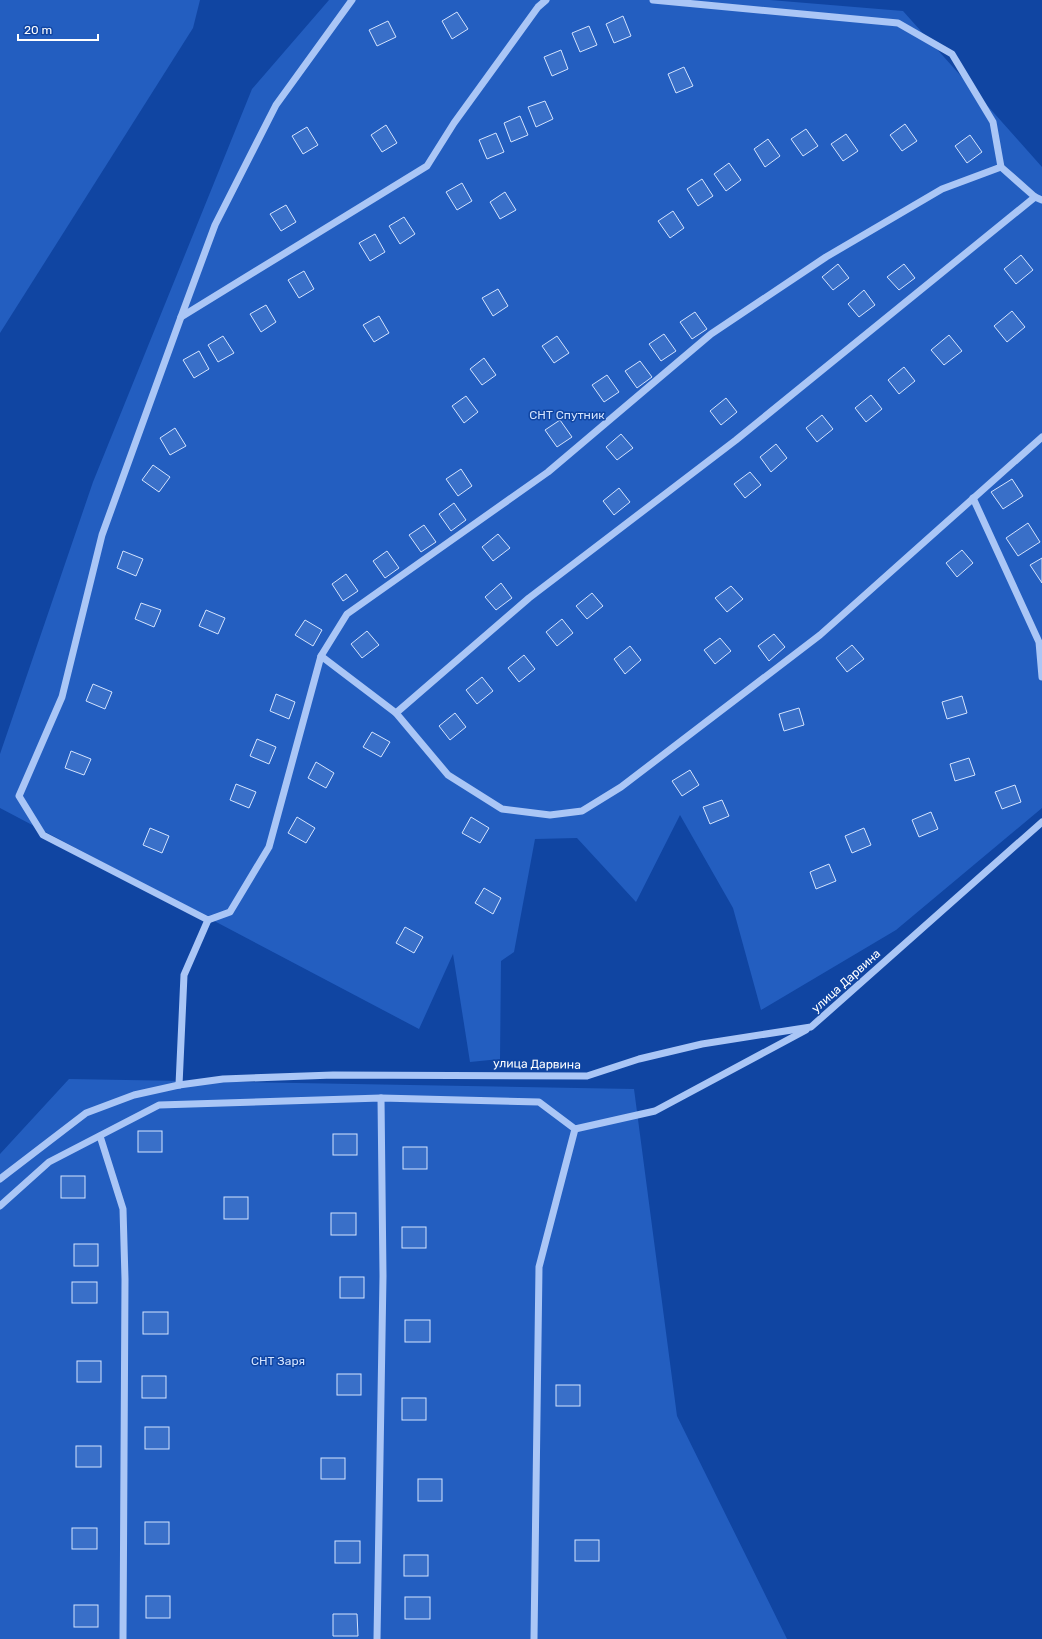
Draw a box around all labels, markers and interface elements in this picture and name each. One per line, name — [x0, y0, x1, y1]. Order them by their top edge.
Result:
scale bar — [18, 16, 98, 42]
text: 20 m — [24, 23, 52, 37]
park label: СНТ Спутник — [529, 408, 605, 422]
street label: улица Дарвина — [809, 946, 883, 1016]
street label: улица Дарвина — [493, 1056, 581, 1072]
park label: СНТ Заря — [251, 1354, 305, 1368]

